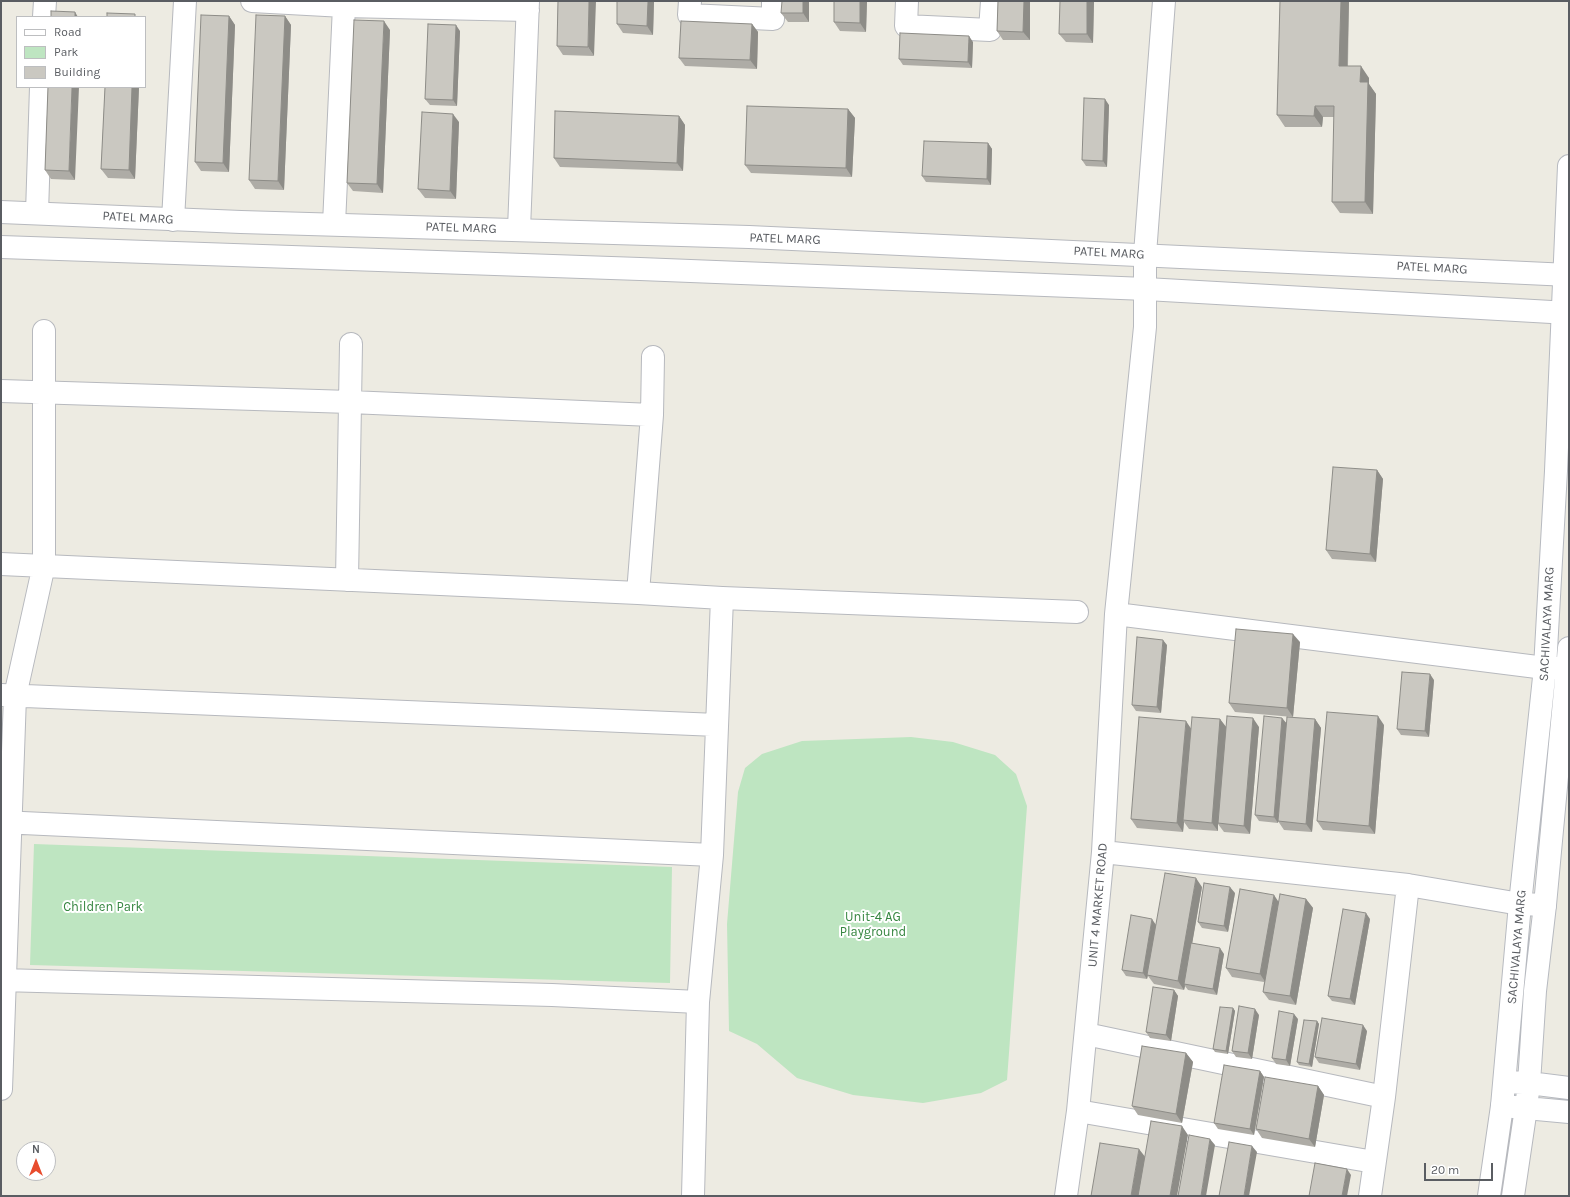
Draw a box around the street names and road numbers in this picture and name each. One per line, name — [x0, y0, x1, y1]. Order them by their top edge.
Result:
street label: PATEL MARG — [102, 208, 174, 228]
street label: PATEL MARG — [425, 219, 497, 237]
street label: PATEL MARG — [749, 230, 821, 248]
street label: PATEL MARG — [1073, 243, 1145, 263]
street label: PATEL MARG — [1396, 258, 1468, 278]
street label: SACHIVALAYA MARG — [1536, 566, 1558, 682]
street label: UNIT 4 MARKET ROAD — [1085, 842, 1111, 968]
street label: SACHIVALAYA MARG — [1504, 889, 1530, 1005]

